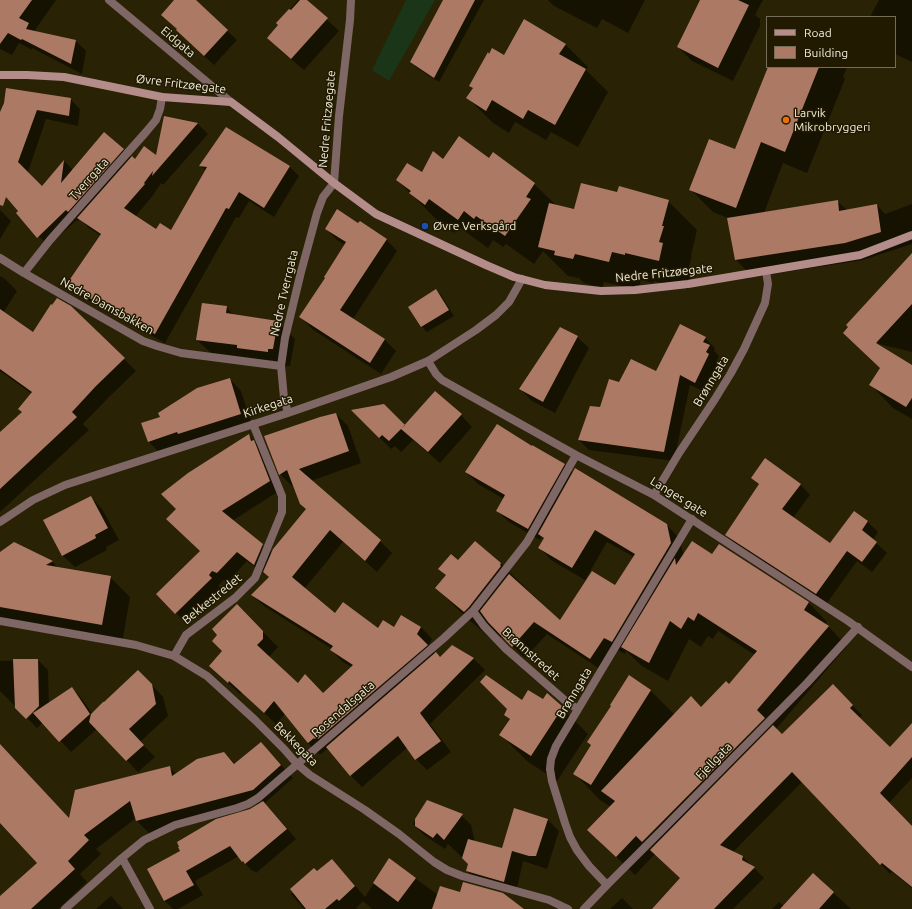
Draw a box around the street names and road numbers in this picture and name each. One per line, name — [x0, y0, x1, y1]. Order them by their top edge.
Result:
street label: Eidgata — [158, 23, 198, 61]
street label: Nedre Fritzøegate — [316, 70, 338, 168]
street label: Øvre Fritzøegate — [135, 71, 227, 97]
street label: Tverrgata — [66, 155, 112, 203]
street label: Nedre Tverrgata — [267, 248, 301, 338]
street label: Nedre Fritzøegate — [615, 261, 713, 285]
street label: Nedre Damsbakken — [58, 274, 156, 338]
street label: Brønngata — [690, 353, 732, 409]
street label: Kirkegata — [241, 391, 295, 421]
street label: Langes gate — [648, 474, 710, 520]
street label: Bekkestredet — [179, 571, 245, 627]
street label: Brønnstredet — [499, 624, 563, 684]
street label: Brønngata — [553, 665, 595, 721]
street label: Rosendalsgata — [309, 678, 377, 740]
street label: Bekkegata — [271, 719, 321, 769]
street label: Fjellgata — [693, 739, 735, 783]

